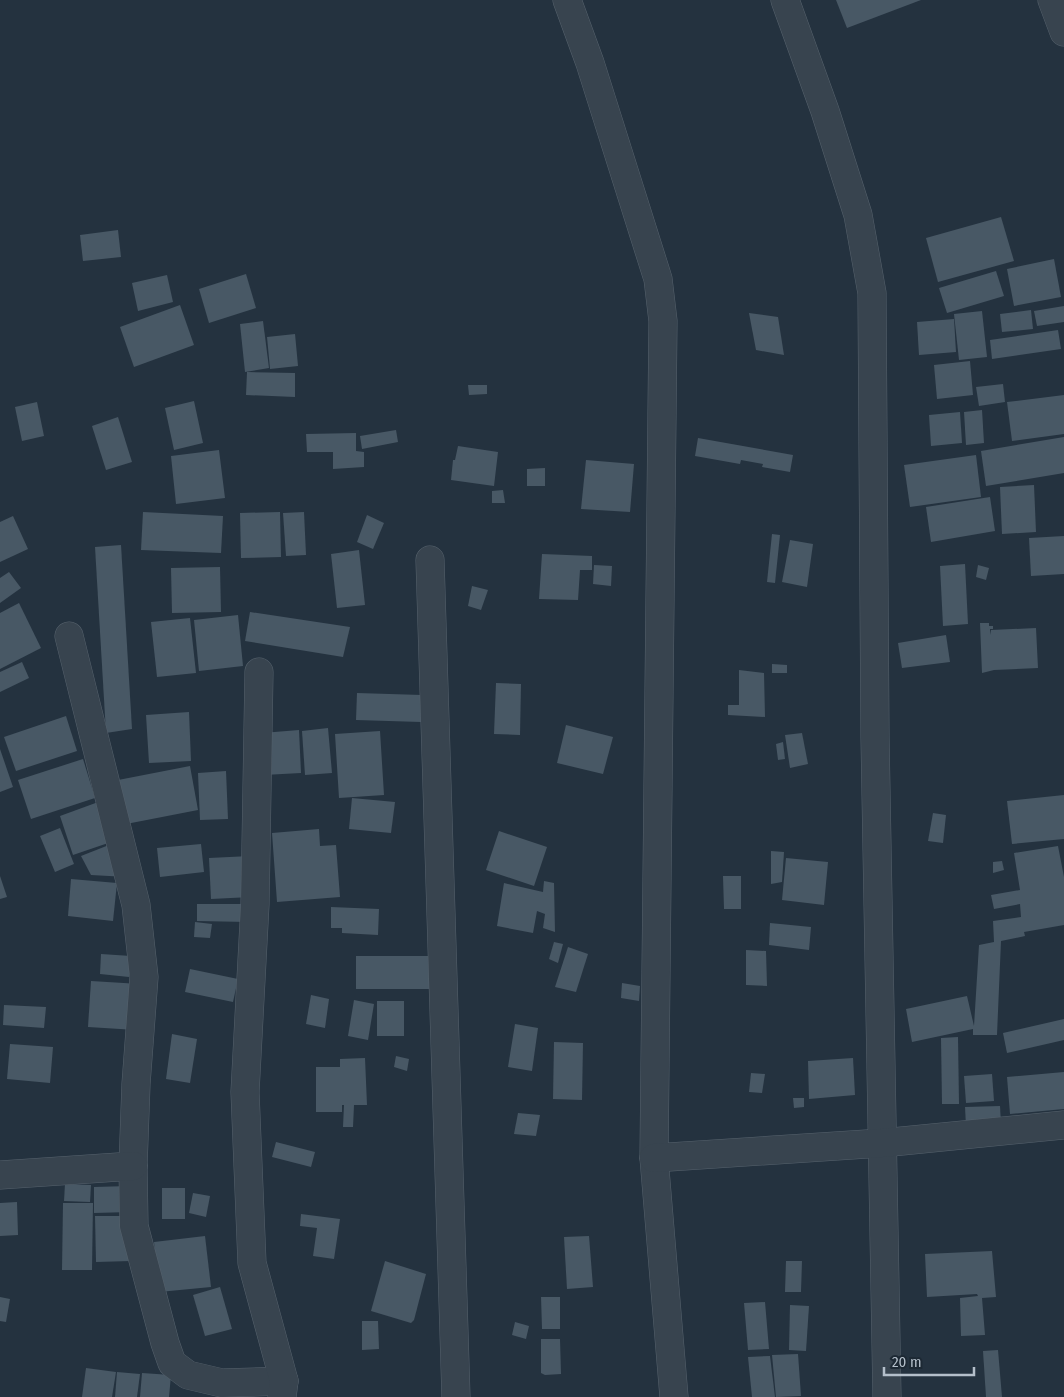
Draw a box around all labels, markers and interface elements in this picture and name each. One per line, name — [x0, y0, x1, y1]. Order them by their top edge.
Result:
scale bar — [884, 1344, 974, 1376]
text: 20 m — [892, 1353, 922, 1371]

